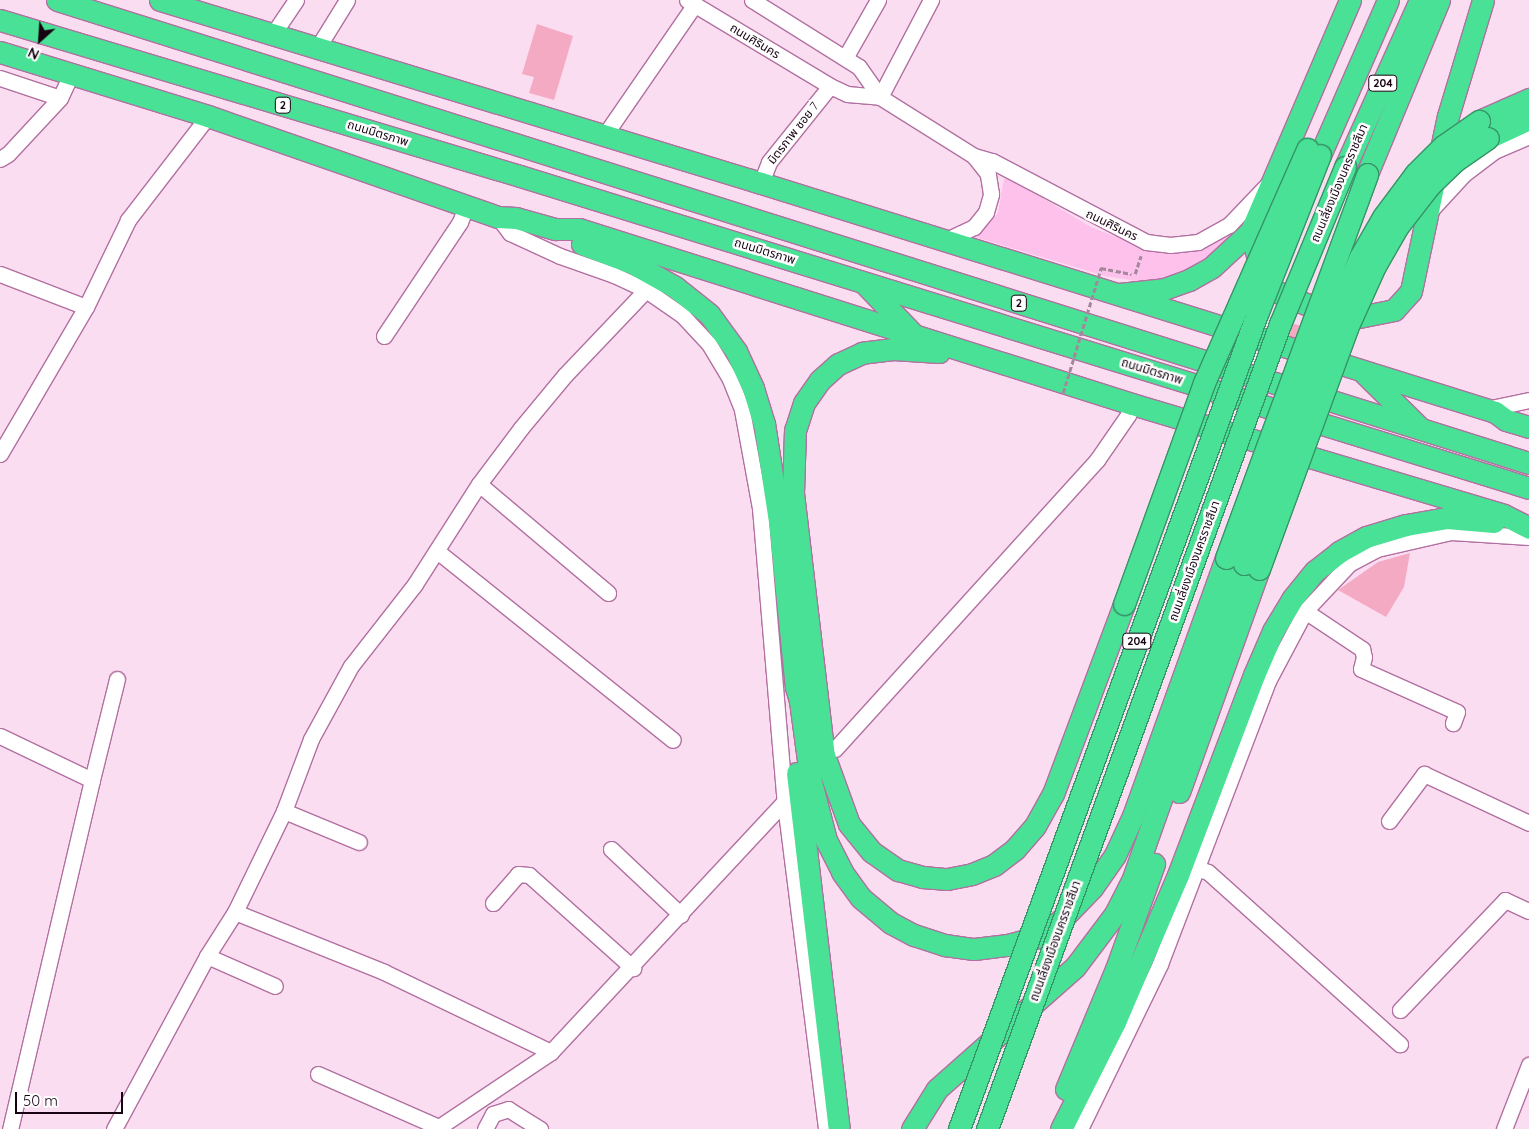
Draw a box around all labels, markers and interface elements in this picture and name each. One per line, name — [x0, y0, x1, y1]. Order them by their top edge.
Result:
north arrow — [15, 15, 65, 65]
street label: ถนนศิรินคร — [727, 20, 783, 62]
text: N — [25, 43, 42, 64]
road number: 204 — [1368, 75, 1398, 92]
road number: 2 — [274, 96, 292, 114]
street label: มิตรภาพ ซอย 7 — [764, 99, 822, 167]
street label: ถนนมิตรภาพ — [346, 117, 410, 149]
street label: ถนนเลี่ยงเมืองนครราชสีมา — [1308, 122, 1370, 244]
street label: ถนนศิรินคร — [1084, 206, 1140, 244]
street label: ถนนมิตรภาพ — [733, 235, 797, 267]
road number: 2 — [1010, 294, 1028, 312]
street label: ถนนมิตรภาพ — [1120, 355, 1184, 387]
street label: ถนนเลี่ยงเมืองนครราชสีมา — [1166, 499, 1222, 623]
road number: 204 — [1122, 632, 1152, 649]
street label: ถนนเลี่ยงเมืองนครราชสีมา — [1027, 879, 1083, 1003]
scale bar — [18, 1082, 125, 1114]
text: 50 m — [23, 1091, 58, 1110]

